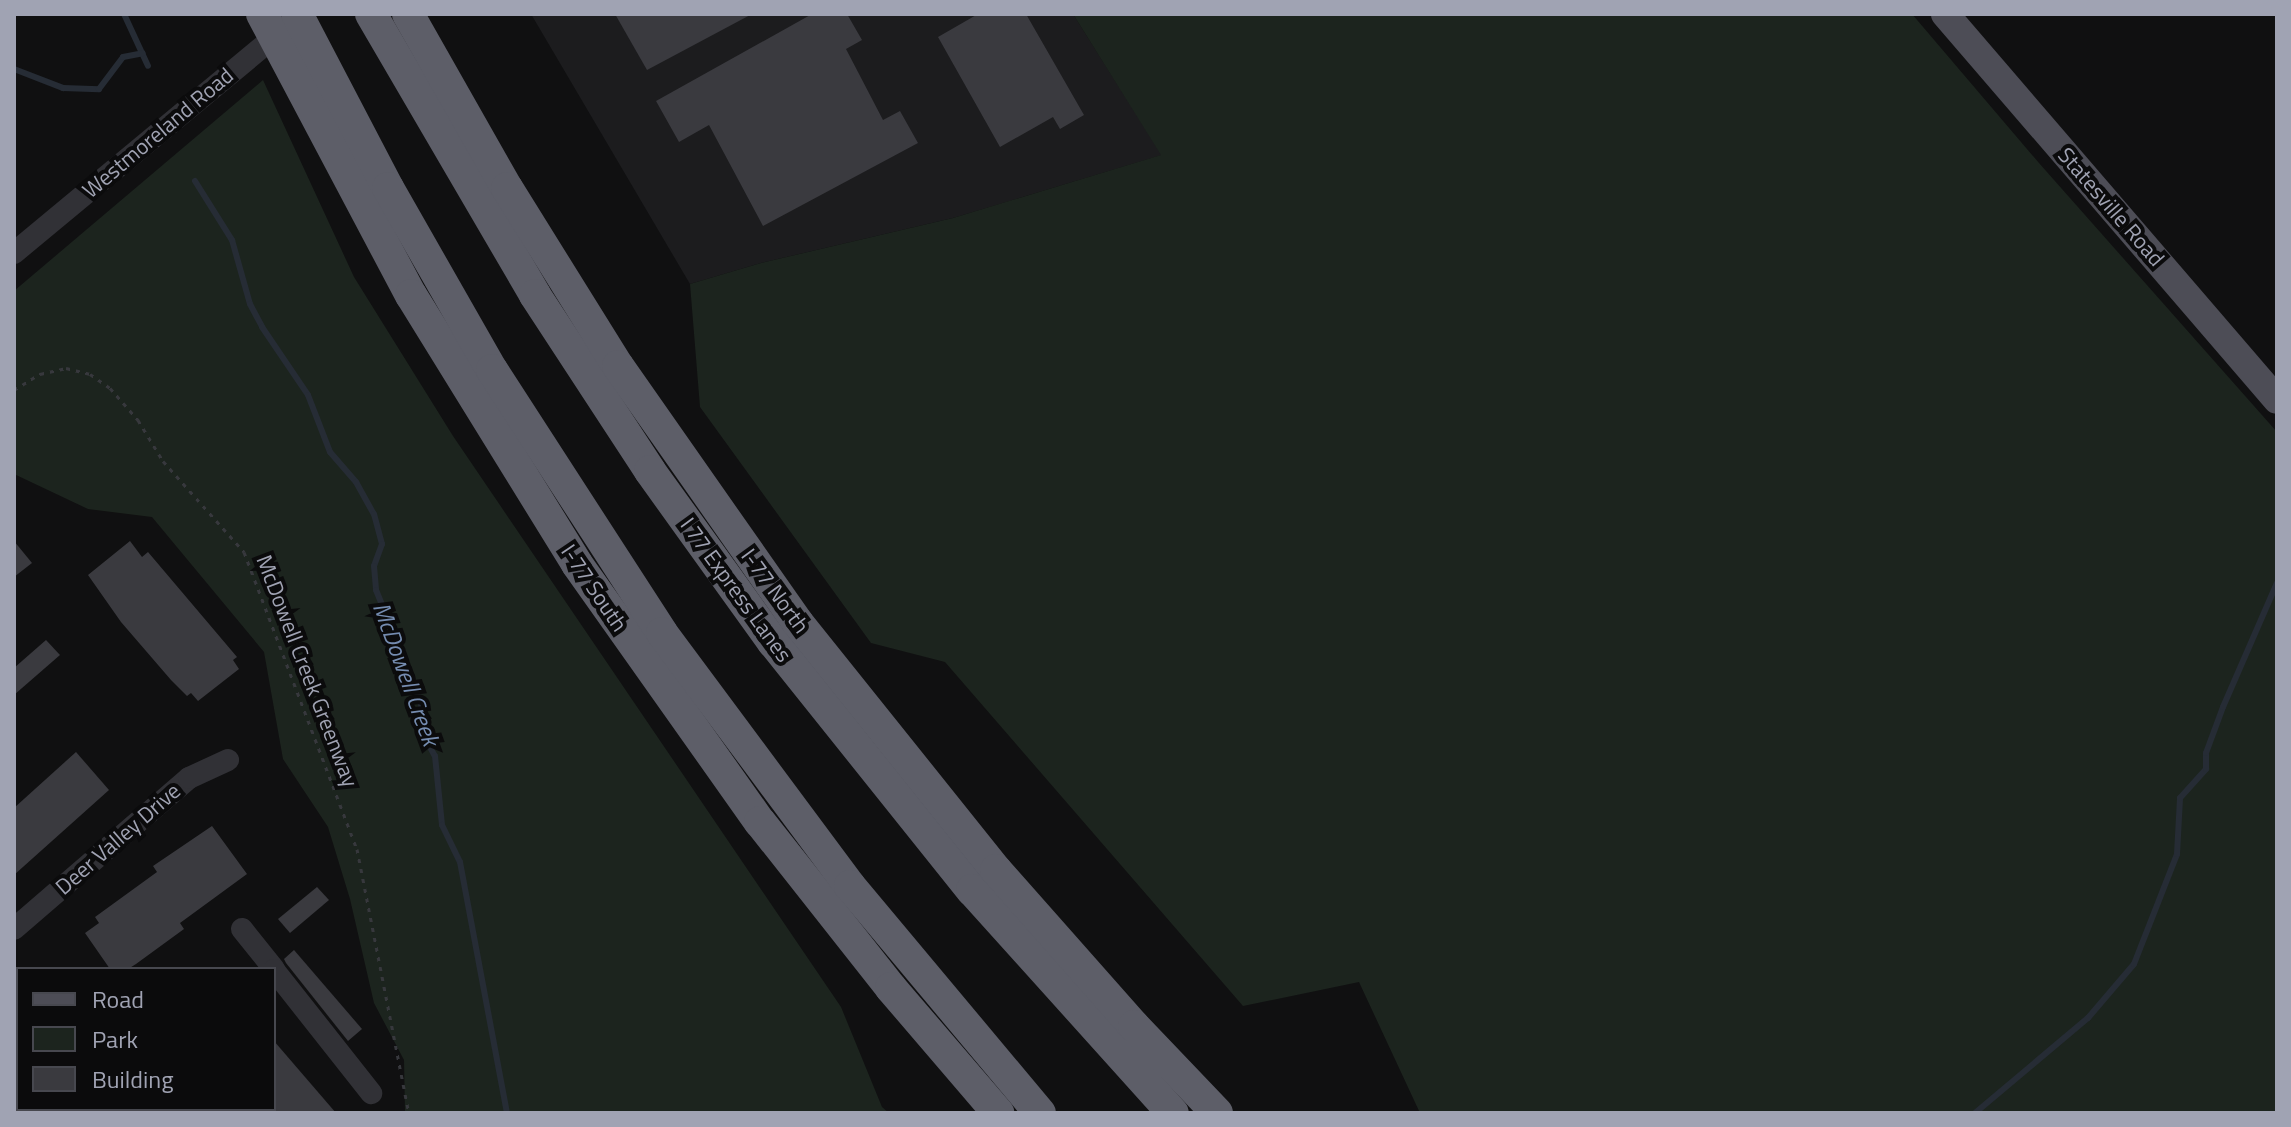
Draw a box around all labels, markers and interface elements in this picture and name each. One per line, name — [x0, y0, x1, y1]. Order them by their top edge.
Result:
street label: Westmoreland Road — [77, 62, 239, 204]
street label: Statesville Road — [2052, 142, 2170, 272]
street label: I 77 Express Lanes — [675, 513, 797, 667]
street label: I-77 South — [555, 539, 633, 637]
street label: I-77 North — [736, 544, 814, 638]
street label: McDowell Creek Greenway — [251, 551, 363, 791]
water label: McDowell Creek — [367, 598, 445, 750]
street label: Deer Valley Drive — [50, 778, 186, 900]
legend — [16, 967, 276, 1111]
text: Road — [92, 981, 144, 1017]
text: Park — [92, 1021, 138, 1057]
text: Building — [92, 1061, 174, 1097]

